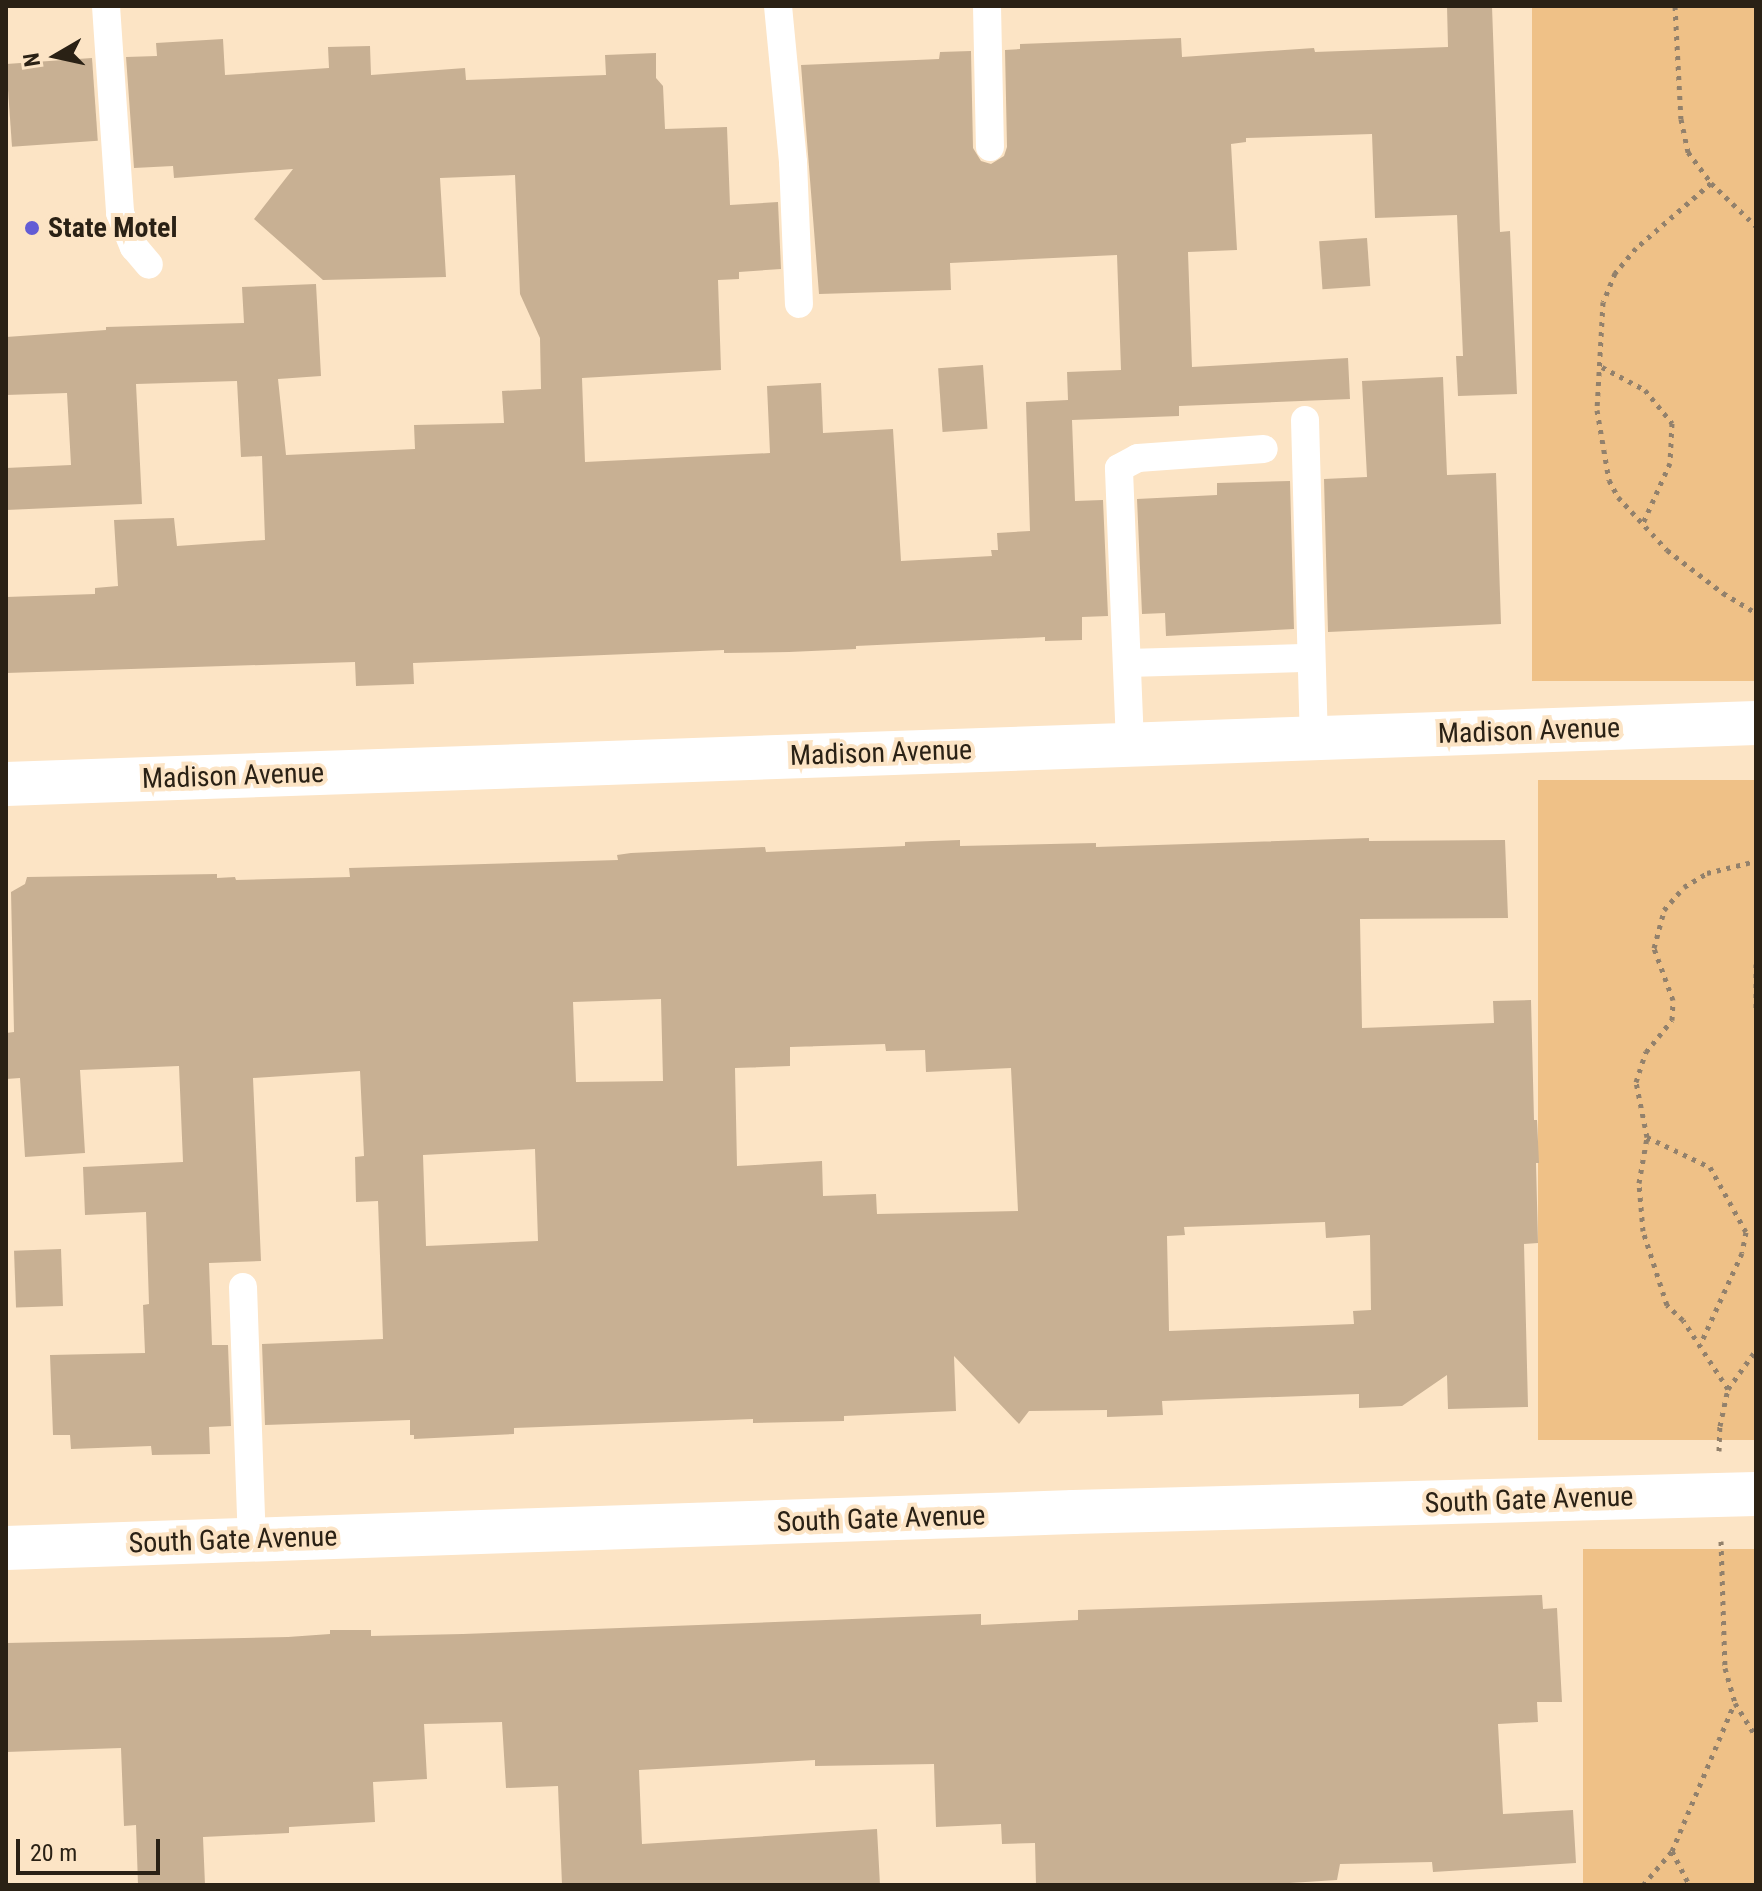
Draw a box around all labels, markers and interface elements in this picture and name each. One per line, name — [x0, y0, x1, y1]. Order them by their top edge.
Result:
north arrow — [16, 16, 96, 96]
text: N — [18, 51, 45, 68]
place label: State Motel — [48, 211, 178, 245]
marker: State Motel — [23, 219, 41, 237]
street label: Madison Avenue — [1437, 711, 1621, 751]
street label: Madison Avenue — [789, 733, 973, 773]
street label: Madison Avenue — [141, 756, 325, 796]
street label: South Gate Avenue — [1424, 1480, 1634, 1520]
street label: South Gate Avenue — [776, 1499, 986, 1539]
street label: South Gate Avenue — [128, 1520, 338, 1560]
scale bar — [20, 1823, 164, 1873]
text: 20 m — [30, 1839, 77, 1867]

